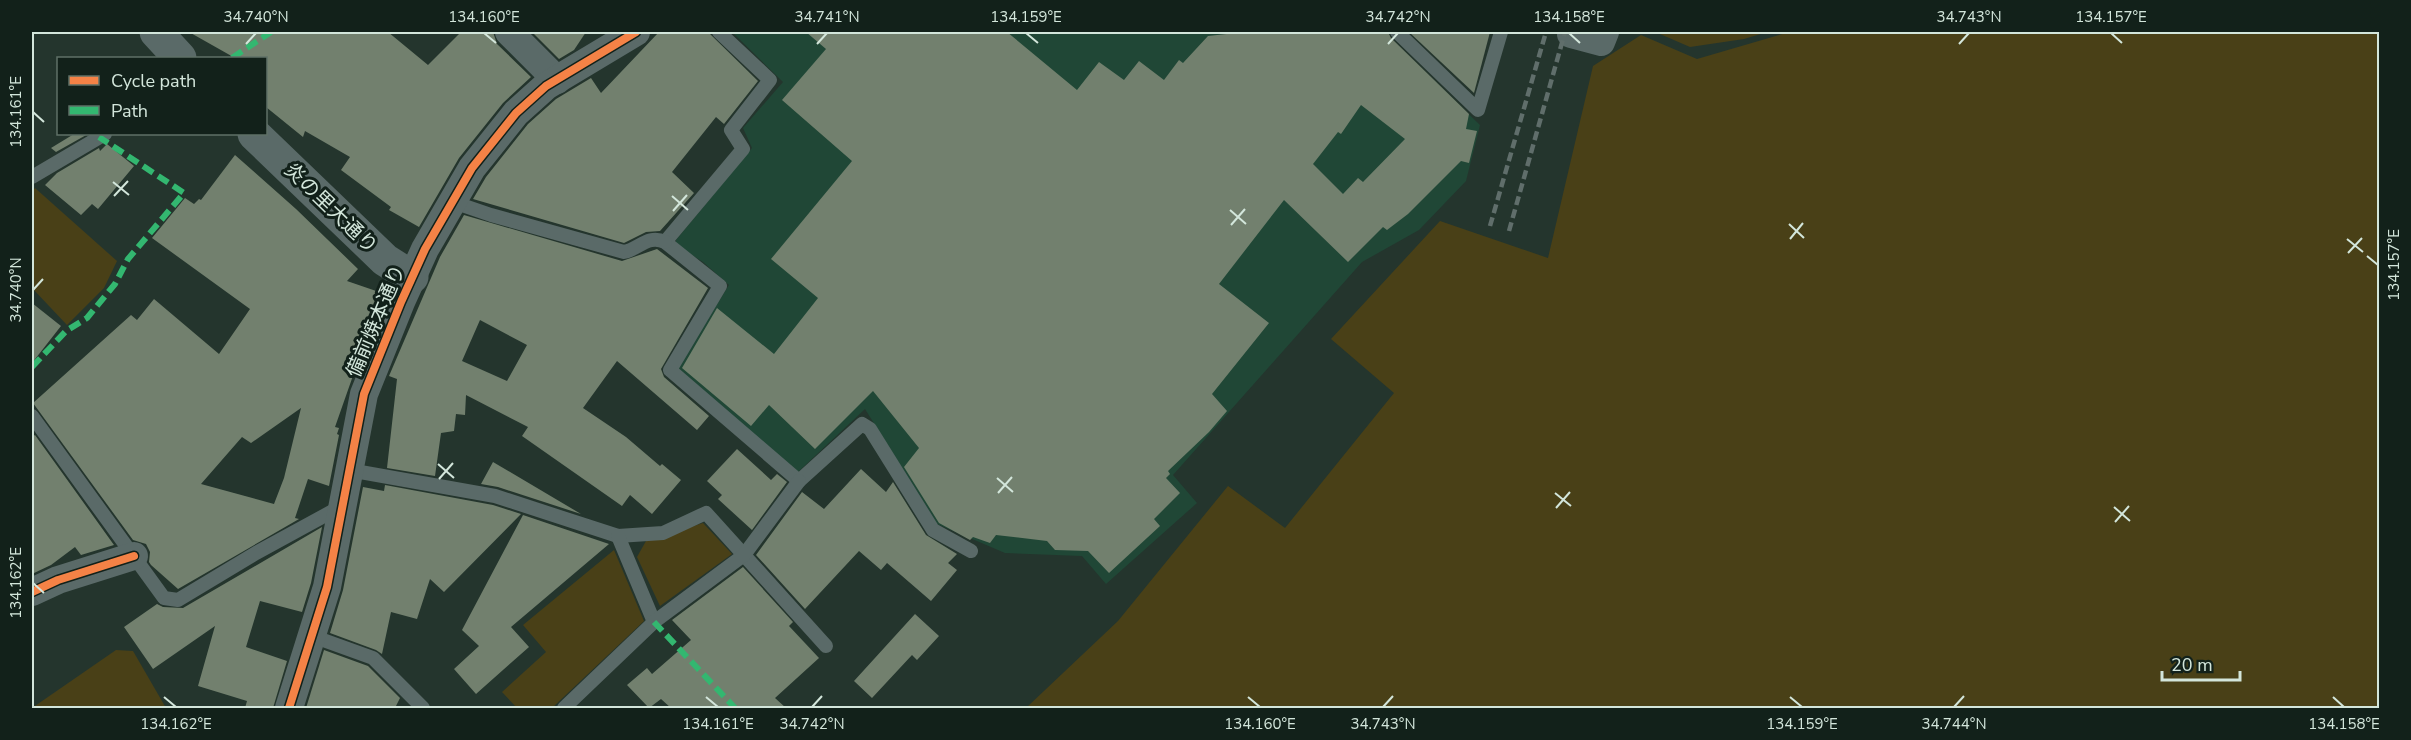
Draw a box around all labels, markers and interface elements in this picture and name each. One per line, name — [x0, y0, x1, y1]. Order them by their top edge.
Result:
text: 34.740°N — [223, 7, 289, 27]
text: 134.160°E — [448, 7, 520, 27]
text: 34.741°N — [794, 7, 860, 27]
text: 134.159°E — [990, 7, 1062, 27]
text: 34.742°N — [1365, 7, 1431, 27]
text: 134.158°E — [1533, 7, 1605, 27]
text: 34.743°N — [1936, 7, 2002, 27]
text: 134.157°E — [2075, 7, 2147, 27]
legend — [57, 57, 267, 135]
text: Cycle path — [111, 69, 196, 93]
text: 134.161°E — [6, 76, 26, 148]
text: Path — [111, 99, 148, 123]
street label: 炎の里大通り — [278, 157, 384, 259]
text: 134.157°E — [2384, 229, 2404, 301]
text: 34.740°N — [6, 257, 26, 323]
street label: 備前焼本通り — [340, 260, 412, 382]
text: 134.162°E — [6, 547, 26, 619]
scale bar — [2162, 644, 2240, 682]
text: 20 m — [2171, 653, 2213, 677]
text: 134.162°E — [140, 714, 212, 734]
text: 134.161°E — [682, 714, 754, 734]
text: 34.742°N — [779, 714, 845, 734]
text: 134.160°E — [1224, 714, 1296, 734]
text: 34.743°N — [1350, 714, 1416, 734]
text: 134.159°E — [1766, 714, 1838, 734]
text: 34.744°N — [1921, 714, 1987, 734]
text: 134.158°E — [2308, 714, 2380, 734]

